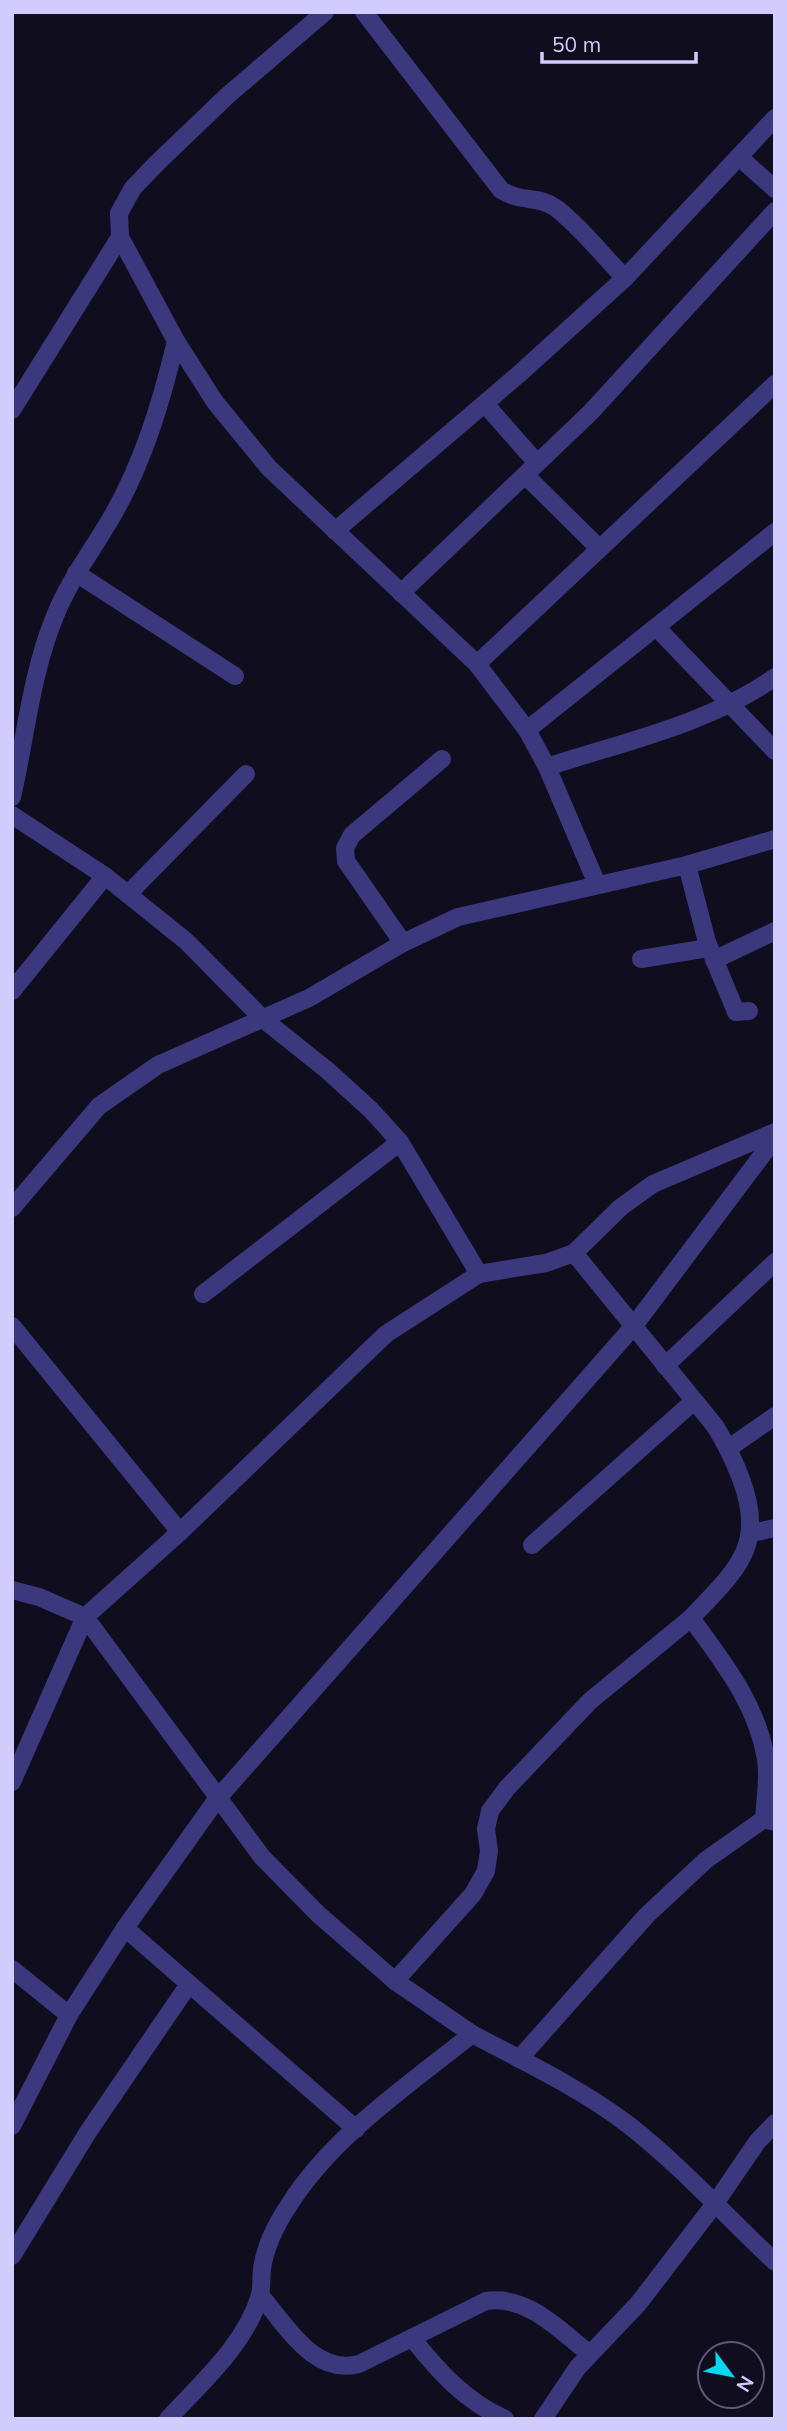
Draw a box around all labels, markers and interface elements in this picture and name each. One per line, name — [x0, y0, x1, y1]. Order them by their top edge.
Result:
scale bar — [542, 21, 696, 65]
text: 50 m — [552, 31, 601, 57]
north arrow — [696, 2340, 766, 2410]
text: N — [731, 2372, 759, 2396]

